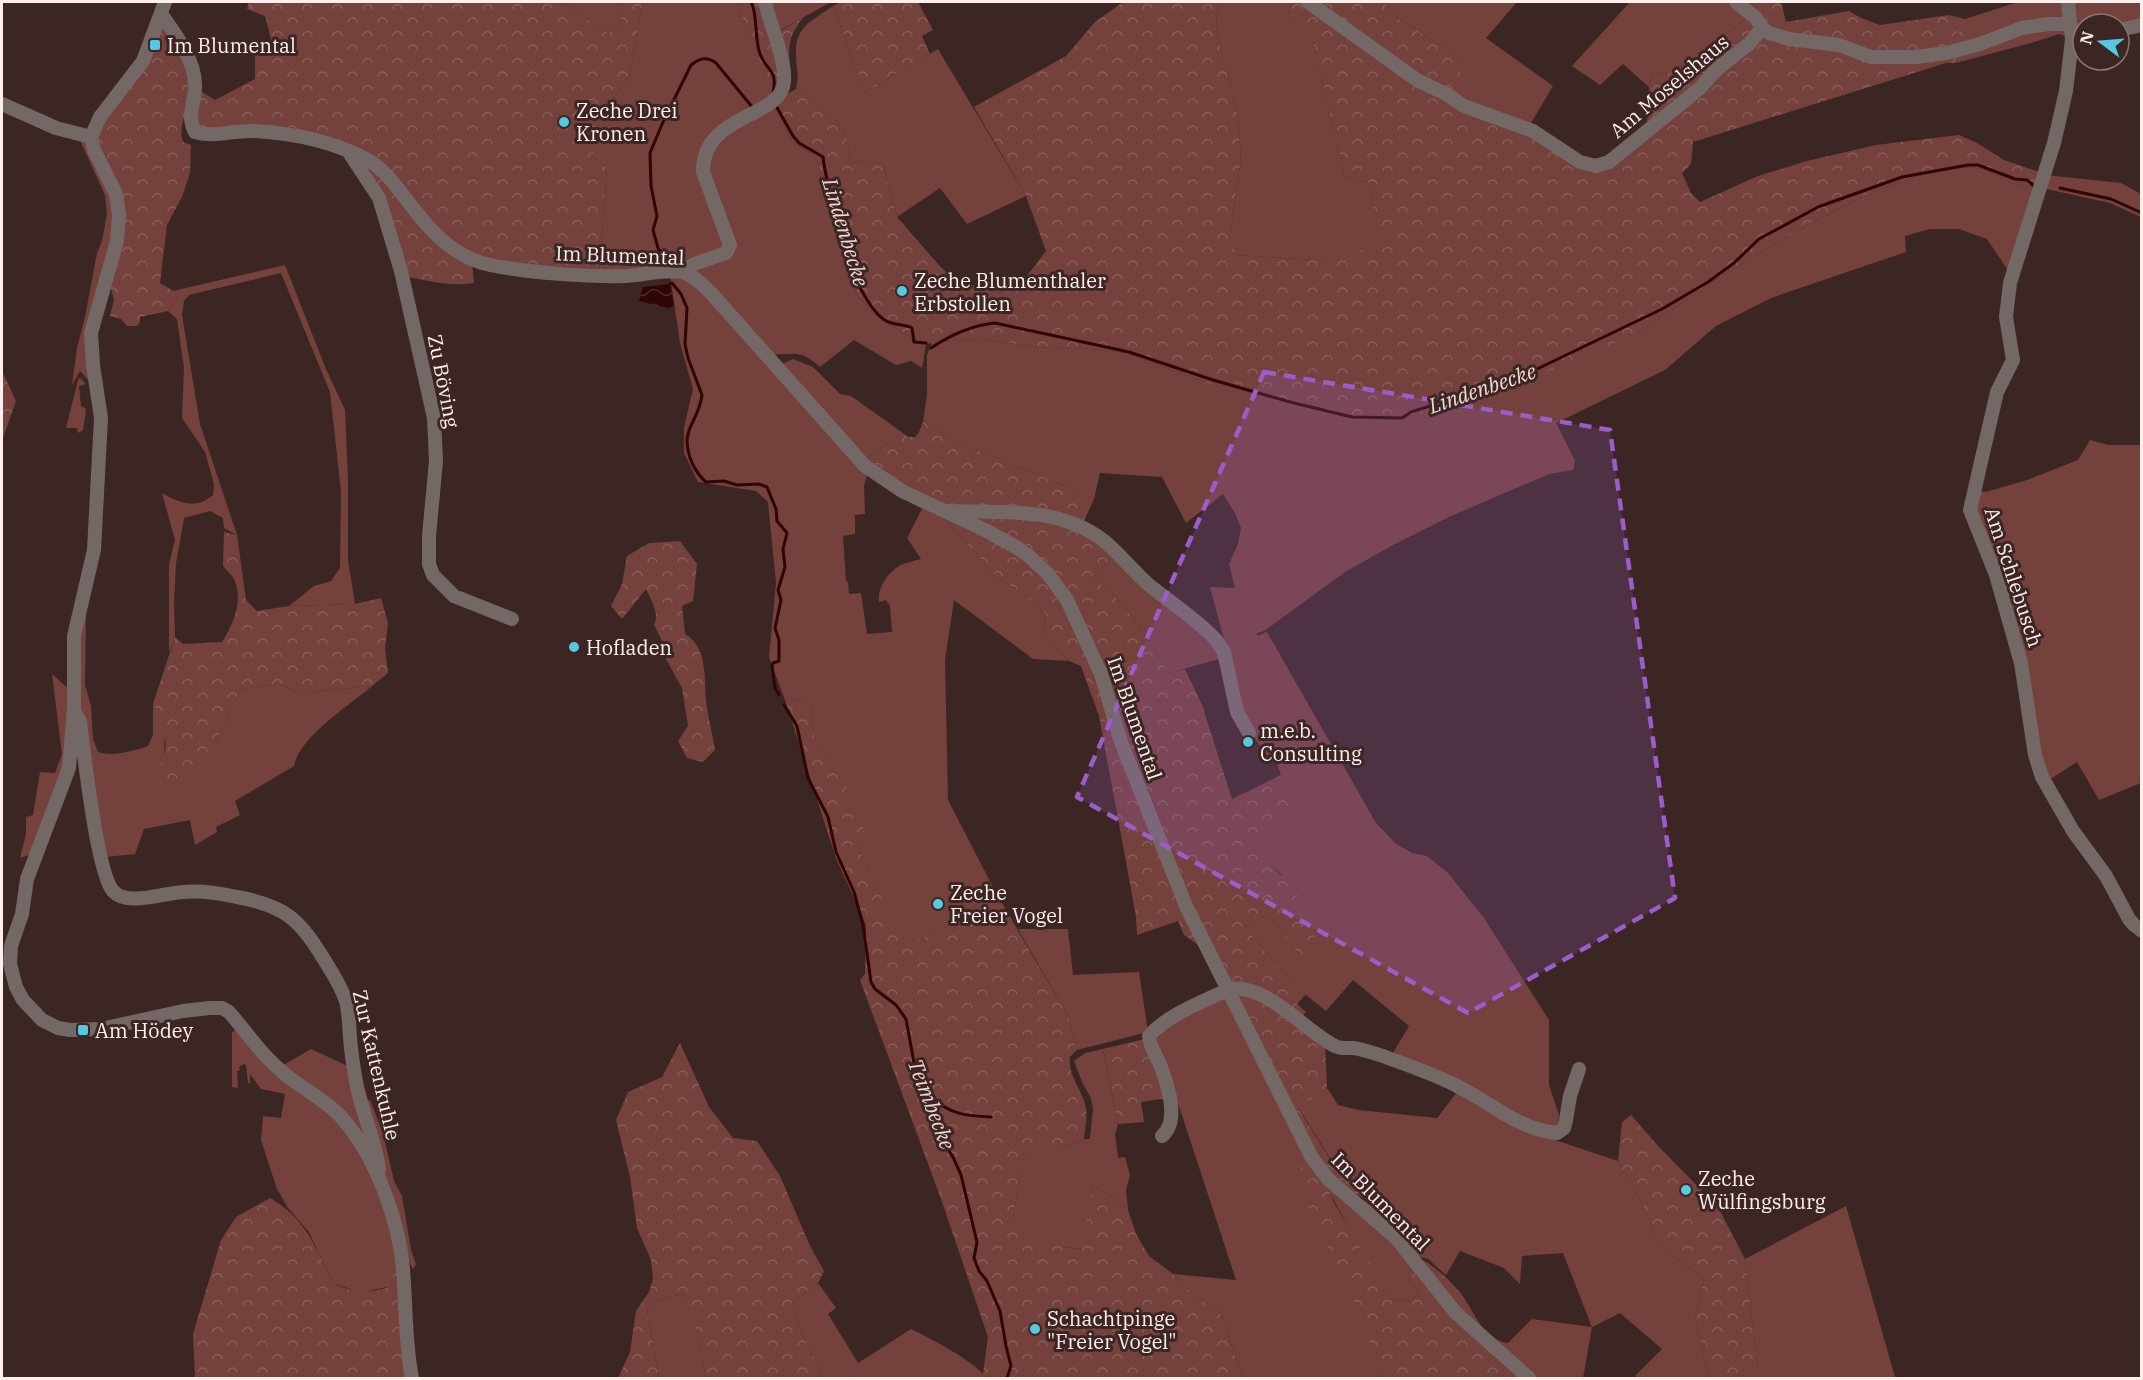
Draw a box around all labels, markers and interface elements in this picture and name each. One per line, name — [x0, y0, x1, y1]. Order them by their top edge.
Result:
north arrow — [2071, 12, 2131, 72]
street label: Am Moselshaus — [1604, 28, 1734, 144]
text: N — [2075, 29, 2098, 47]
place label: Im Blumental — [167, 32, 296, 59]
marker: Im Blumental — [148, 38, 162, 52]
place label: Zeche Drei Kronen — [576, 97, 678, 147]
marker: Zeche Drei Kronen — [557, 115, 571, 129]
water label: Lindenbecke — [816, 173, 876, 290]
street label: Im Blumental — [555, 239, 685, 271]
place label: Zeche Blumenthaler Erbstollen — [914, 267, 1106, 317]
marker: Zeche Blumenthaler Erbstollen — [895, 284, 909, 298]
street label: Zu Böving — [422, 332, 466, 430]
water label: Lindenbecke — [1424, 356, 1540, 420]
street label: Am Schlebusch — [1979, 504, 2049, 650]
place label: Hofladen — [586, 634, 672, 661]
marker: Hofladen — [567, 640, 581, 654]
street label: Im Blumental — [1101, 653, 1169, 783]
place label: m.e.b. Consulting — [1260, 717, 1362, 767]
marker: m.e.b. Consulting — [1241, 735, 1255, 749]
place label: Zeche Freier Vogel — [950, 879, 1063, 929]
marker: Zeche Freier Vogel — [931, 897, 945, 911]
street label: Zur Kattenkuhle — [347, 987, 407, 1143]
place label: Am Hödey — [95, 1017, 193, 1044]
marker: Am Hödey — [76, 1023, 90, 1037]
water label: Teimbecke — [902, 1055, 962, 1154]
street label: Im Blumental — [1326, 1146, 1436, 1256]
place label: Zeche Wülfingsburg — [1698, 1165, 1826, 1215]
marker: Zeche Wülfingsburg — [1679, 1183, 1693, 1197]
place label: Schachtpinge "Freier Vogel" — [1047, 1305, 1177, 1355]
marker: Schachtpinge "Freier Vogel" — [1028, 1322, 1042, 1336]

